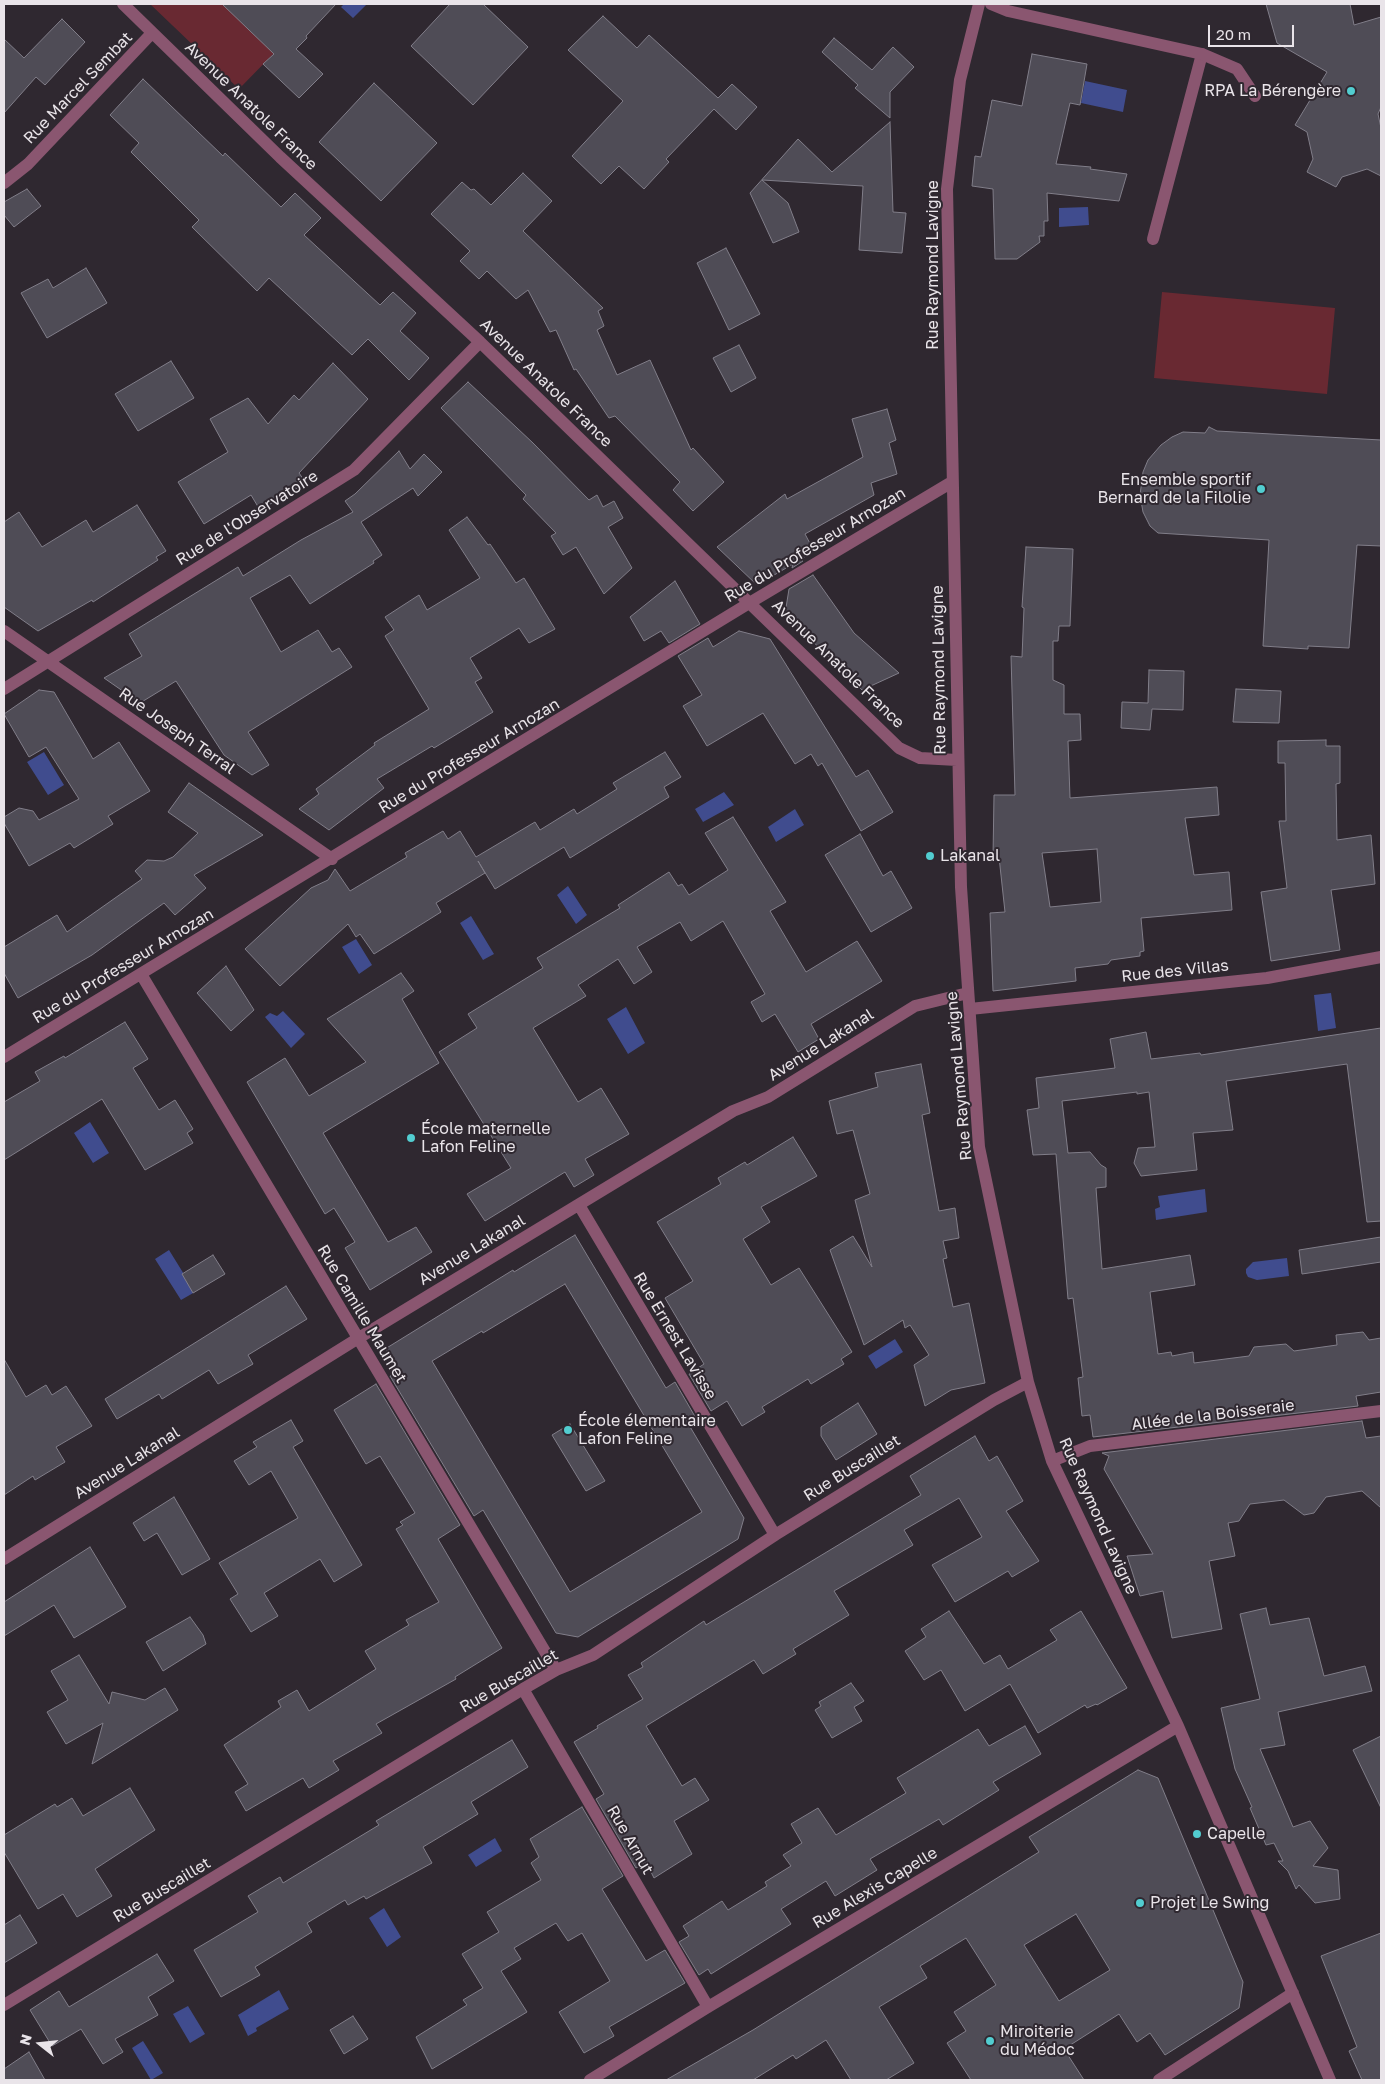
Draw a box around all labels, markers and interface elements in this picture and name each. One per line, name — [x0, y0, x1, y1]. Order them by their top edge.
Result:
scale bar — [1210, 15, 1296, 47]
text: 20 m — [1216, 25, 1251, 43]
street label: Rue Marcel Sembat — [20, 28, 136, 148]
street label: Avenue Anatole France — [181, 38, 321, 174]
place label: RPA La Bérengère — [1204, 81, 1341, 101]
marker: RPA La Bérengère — [1345, 85, 1357, 97]
street label: Rue Raymond Lavigne — [923, 180, 943, 350]
street label: Avenue Anatole France — [476, 315, 616, 451]
street label: Rue de l'Observatoire — [172, 466, 322, 570]
place label: Ensemble sportif Bernard de la Filolie — [1098, 470, 1251, 508]
street label: Rue du Professeur Arnozan — [721, 483, 909, 607]
marker: Ensemble sportif Bernard de la Filolie — [1255, 483, 1267, 495]
street label: Rue Raymond Lavigne — [928, 585, 950, 755]
street label: Avenue Anatole France — [768, 596, 908, 732]
street label: Rue Joseph Terral — [115, 684, 239, 778]
street label: Rue du Professeur Arnozan — [375, 694, 563, 818]
place label: Lakanal — [940, 846, 1000, 866]
marker: Lakanal — [924, 850, 936, 862]
street label: Rue du Professeur Arnozan — [29, 904, 217, 1028]
street label: Rue des Villas — [1120, 956, 1230, 986]
street label: Rue Raymond Lavigne — [942, 991, 976, 1161]
street label: Avenue Lakanal — [765, 1005, 877, 1085]
place label: École maternelle Lafon Feline — [421, 1119, 551, 1157]
marker: École maternelle Lafon Feline — [405, 1132, 417, 1144]
street label: Avenue Lakanal — [415, 1211, 529, 1289]
street label: Rue Camille Maumet — [313, 1242, 411, 1386]
street label: Rue Ernest Lavisse — [629, 1269, 721, 1403]
street label: Allée de la Boisseraie — [1131, 1395, 1295, 1435]
place label: École élementaire Lafon Feline — [578, 1411, 716, 1449]
street label: Avenue Lakanal — [71, 1423, 183, 1503]
marker: École élementaire Lafon Feline — [562, 1424, 574, 1436]
street label: Rue Buscaillet — [800, 1431, 904, 1505]
street label: Rue Raymond Lavigne — [1055, 1435, 1141, 1597]
street label: Rue Buscaillet — [456, 1645, 562, 1717]
street label: Rue Arnut — [603, 1802, 657, 1878]
place label: Capelle — [1207, 1824, 1265, 1844]
marker: Capelle — [1191, 1828, 1203, 1840]
street label: Rue Alexis Capelle — [809, 1843, 941, 1933]
street label: Rue Buscaillet — [110, 1853, 214, 1927]
place label: Projet Le Swing — [1150, 1893, 1269, 1913]
marker: Projet Le Swing — [1134, 1897, 1146, 1909]
north arrow — [15, 2019, 65, 2069]
place label: Miroiterie du Médoc — [1000, 2022, 1075, 2060]
text: N — [15, 2032, 35, 2047]
marker: Miroiterie du Médoc — [984, 2035, 996, 2047]

